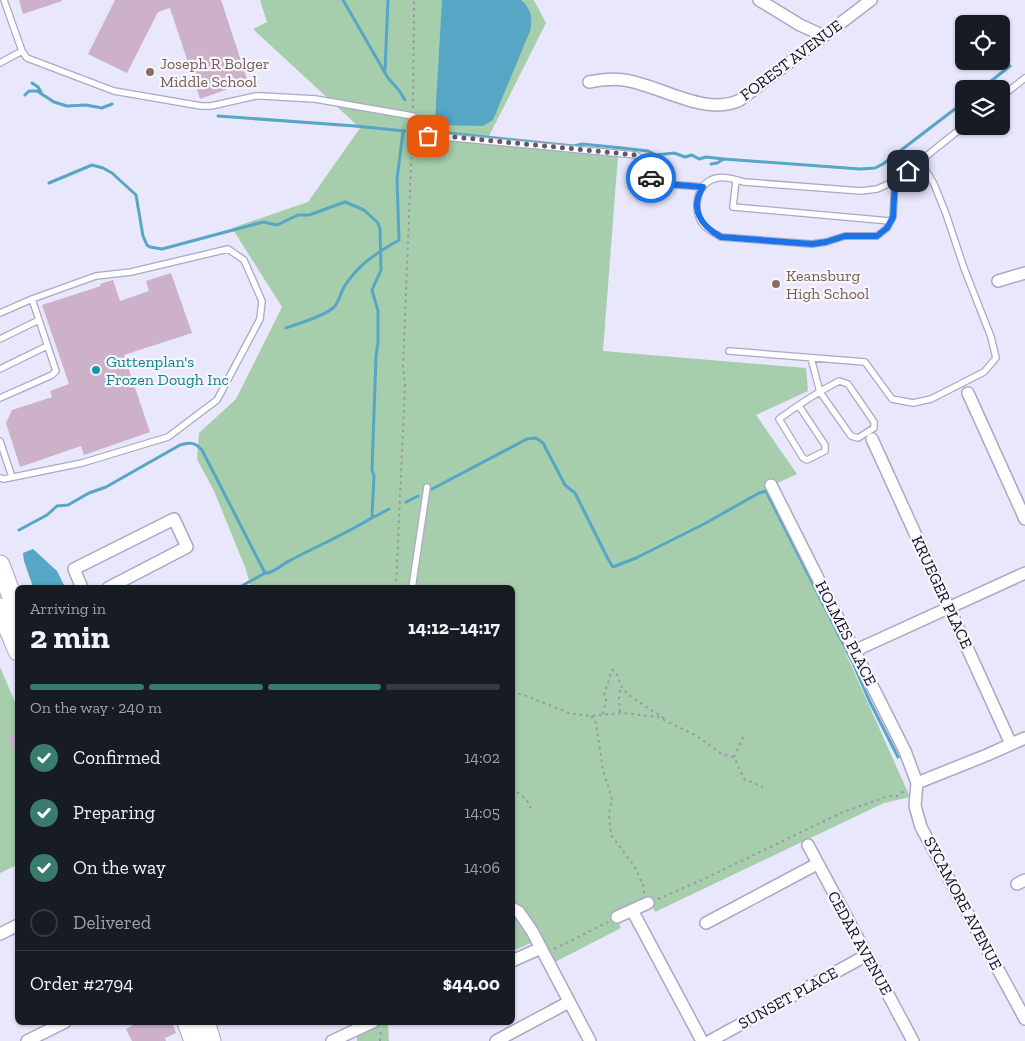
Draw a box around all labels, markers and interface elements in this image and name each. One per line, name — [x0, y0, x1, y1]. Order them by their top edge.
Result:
street label: FOREST AVENUE — [736, 15, 846, 105]
map controls — [955, 15, 1010, 135]
button: locate — [955, 15, 1010, 70]
place label: Joseph R Bolger Middle School — [160, 54, 270, 91]
marker: Joseph R Bolger Middle School — [144, 66, 156, 78]
button: layers — [955, 80, 1010, 135]
pin — [407, 115, 449, 157]
icon: bag — [414, 122, 442, 150]
pin — [887, 150, 929, 192]
courier — [626, 153, 676, 203]
icon: home — [894, 157, 922, 185]
icon: car — [637, 164, 665, 192]
place label: Keansburg High School — [786, 266, 869, 303]
marker: Keansburg High School — [770, 278, 782, 290]
place label: Guttenplan's Frozen Dough Inc — [106, 352, 229, 389]
marker: Guttenplan's Frozen Dough Inc — [90, 364, 102, 376]
street label: KRUEGER PLACE — [908, 533, 976, 651]
street label: HOLMES PLACE — [811, 577, 881, 689]
text: Arriving in — [30, 599, 106, 618]
text: 14:12–14:17 — [408, 616, 500, 639]
text: 2 min — [30, 618, 110, 656]
text: On the way · 240 m — [30, 698, 162, 717]
icon: check — [30, 744, 58, 772]
text: Confirmed — [73, 746, 160, 769]
text: 14:02 — [464, 748, 500, 767]
icon: check — [30, 799, 58, 827]
text: Preparing — [73, 801, 155, 824]
text: 14:05 — [464, 803, 500, 822]
street label: SYCAMORE AVENUE — [920, 833, 1006, 973]
icon: check — [30, 854, 58, 882]
text: On the way — [73, 856, 166, 879]
text: 14:06 — [464, 858, 500, 877]
street label: CEDAR AVENUE — [824, 888, 896, 998]
text: Delivered — [73, 911, 151, 934]
street label: SUNSET PLACE — [735, 963, 841, 1033]
text: Order #2794 — [30, 972, 133, 995]
text: $44.00 — [443, 972, 500, 995]

